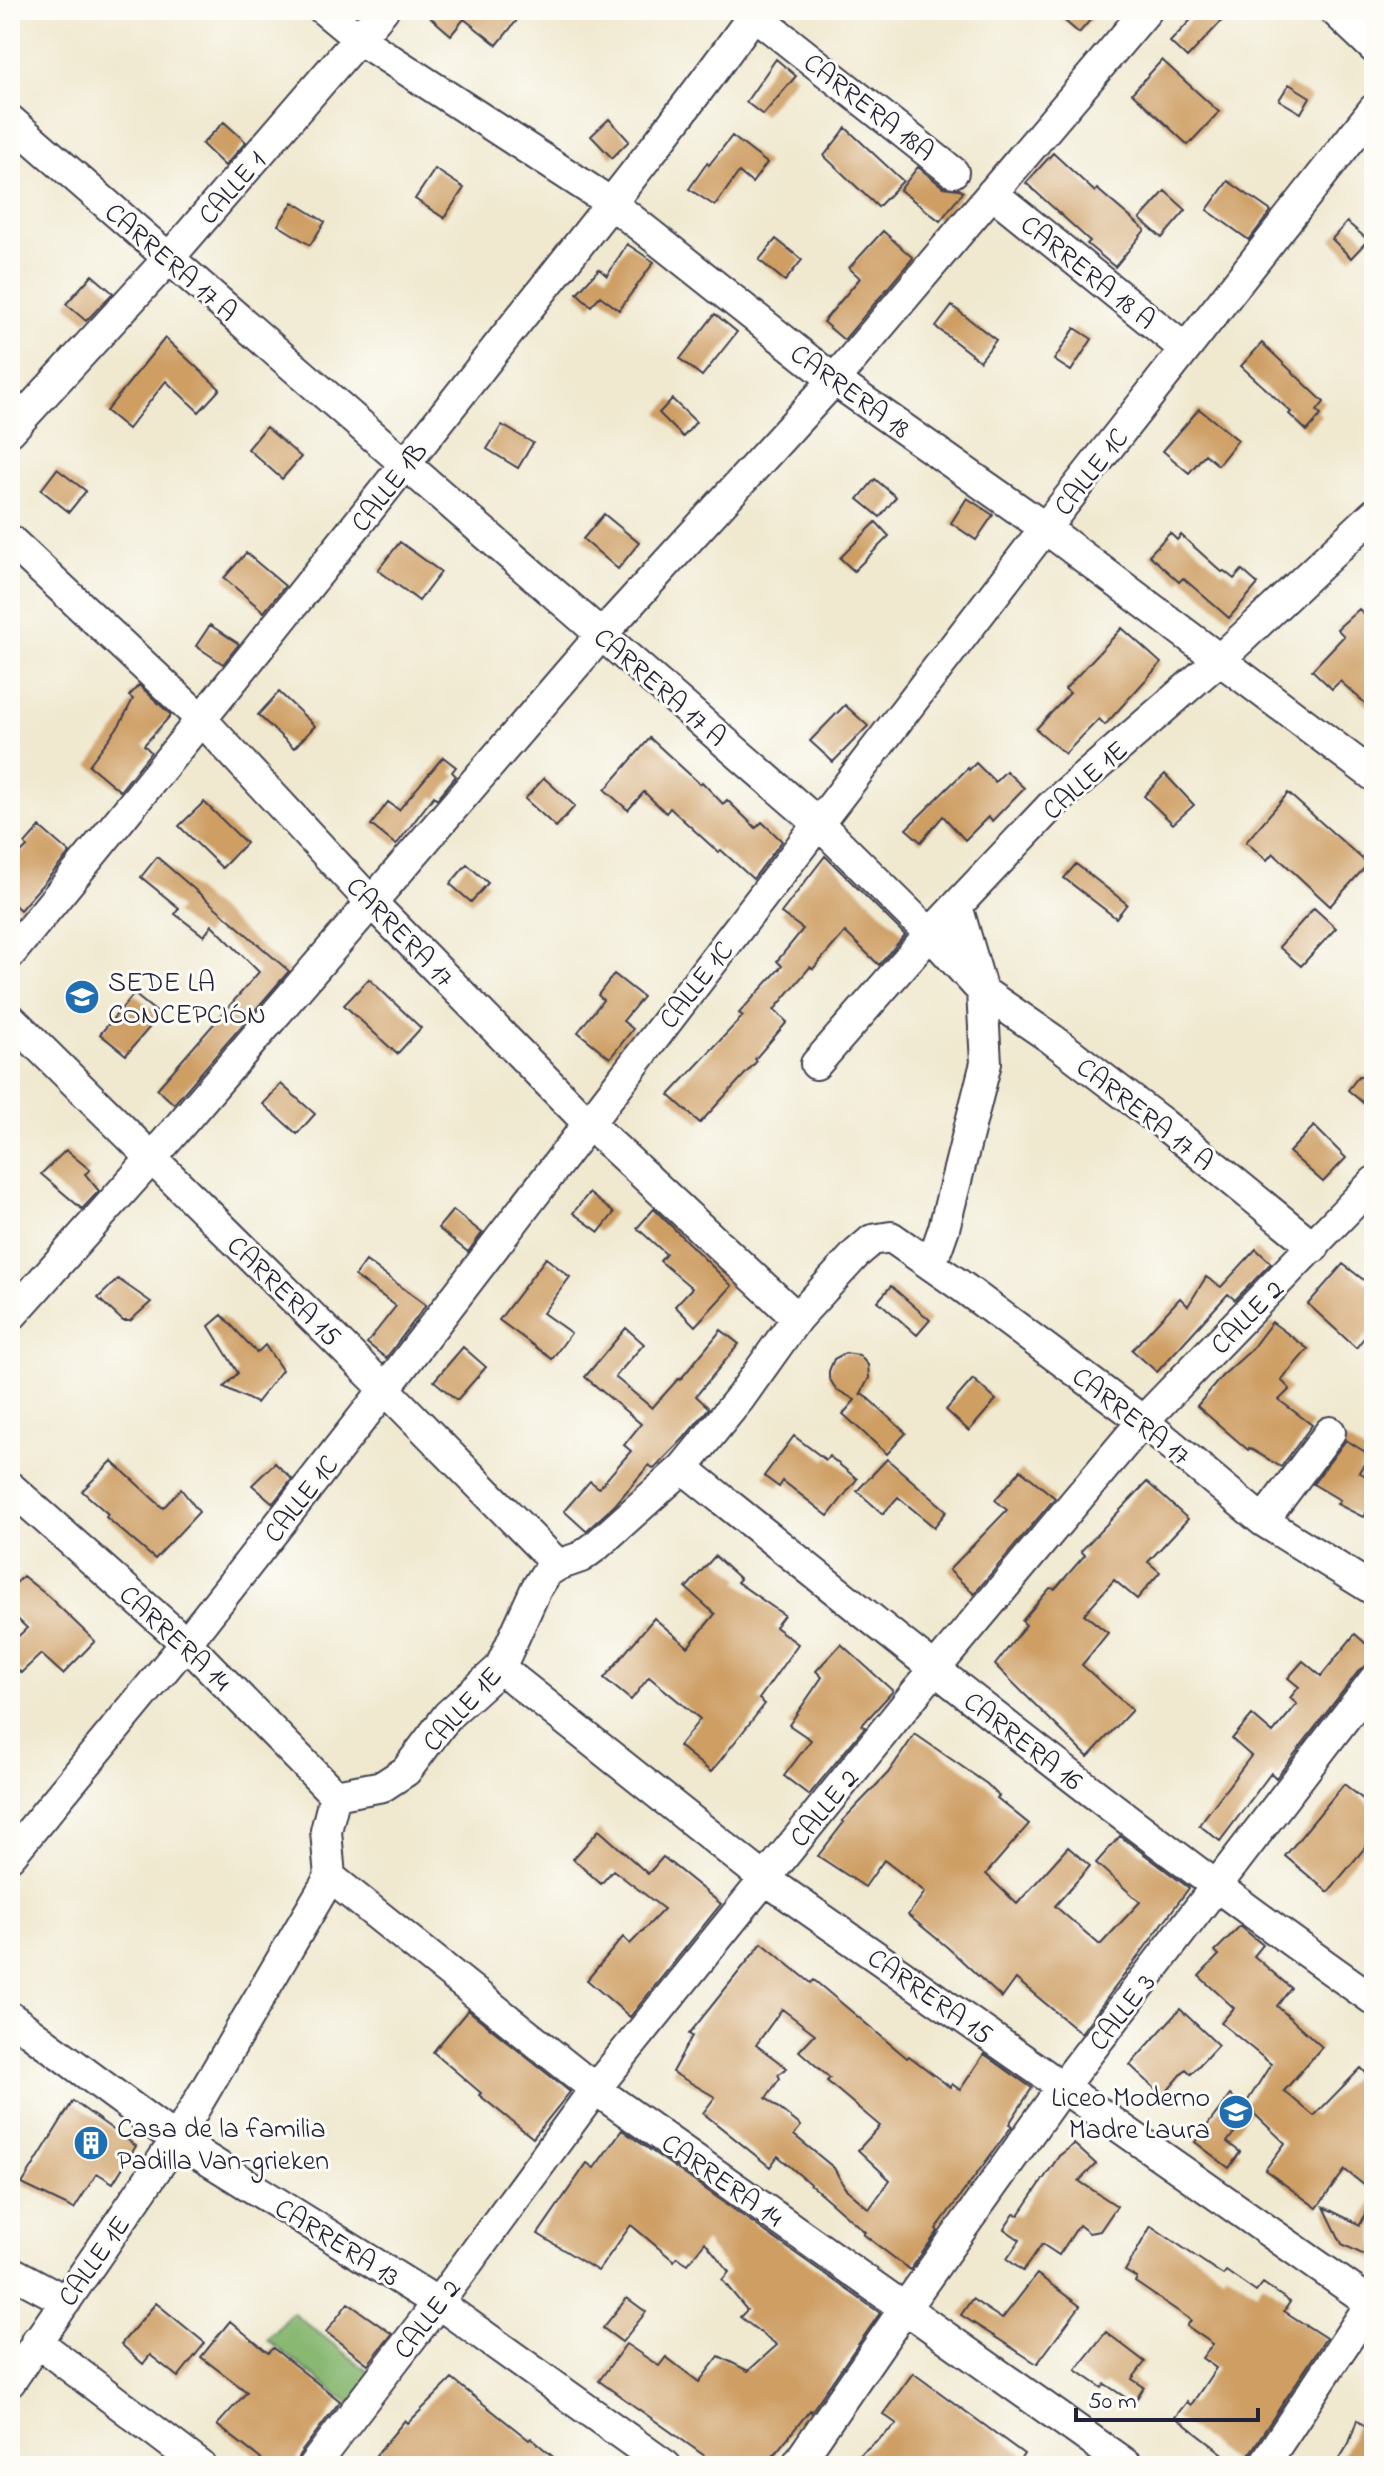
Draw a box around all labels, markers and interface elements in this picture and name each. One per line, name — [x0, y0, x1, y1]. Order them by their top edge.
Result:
street label: CARRERA 18A — [793, 44, 942, 173]
street label: CALLE 1 — [190, 143, 277, 235]
street label: CARRERA 17 A — [94, 194, 245, 333]
street label: CARRERA 18 A — [1010, 206, 1163, 341]
street label: CARRERA 18 — [780, 335, 918, 450]
street label: CALLE 1C — [1045, 421, 1140, 526]
street label: CALLE 1B — [342, 434, 439, 542]
street label: CARRERA 17 A — [583, 619, 734, 758]
street label: CALLE 1E — [1034, 732, 1138, 831]
street label: CARRERA 17 — [335, 869, 462, 999]
street label: CALLE 1C — [650, 934, 745, 1039]
place label: SEDE LA CONCEPCIÓN — [108, 964, 266, 1037]
school or university icon: SEDE LA CONCEPCIÓN — [63, 978, 101, 1016]
street label: CARRERA 17 A — [1066, 1049, 1221, 1183]
street label: CARRERA 15 — [216, 1227, 349, 1358]
street label: CALLE 2 — [1202, 1271, 1295, 1365]
street label: CARRERA 17 — [1062, 1358, 1198, 1478]
street label: CALLE 1C — [255, 1448, 350, 1553]
street label: CARRERA 14 — [108, 1577, 239, 1703]
street label: CALLE 1E — [414, 1658, 513, 1762]
street label: CARRERA 16 — [953, 1683, 1090, 1802]
street label: CALLE 2 — [781, 1761, 870, 1858]
street label: CARRERA 15 — [858, 1939, 1000, 2056]
street label: CALLE 3 — [1080, 1966, 1167, 2061]
place label: Liceo Moderno Madre Laura — [1051, 2079, 1210, 2152]
school or university icon: Liceo Moderno Madre Laura — [1217, 2093, 1255, 2131]
place label: Casa de la familia Padilla Van-grieken — [117, 2110, 329, 2183]
building icon: Casa de la familia Padilla Van-grieken — [72, 2124, 110, 2162]
street label: CARRERA 14 — [652, 2125, 791, 2239]
street label: CARRERA 13 — [266, 2189, 407, 2299]
street label: CALLE 1E — [49, 2208, 142, 2316]
street label: CALLE 2 — [385, 2271, 473, 2369]
scale bar — [1076, 2372, 1258, 2422]
text: 50 m — [1088, 2385, 1137, 2420]

